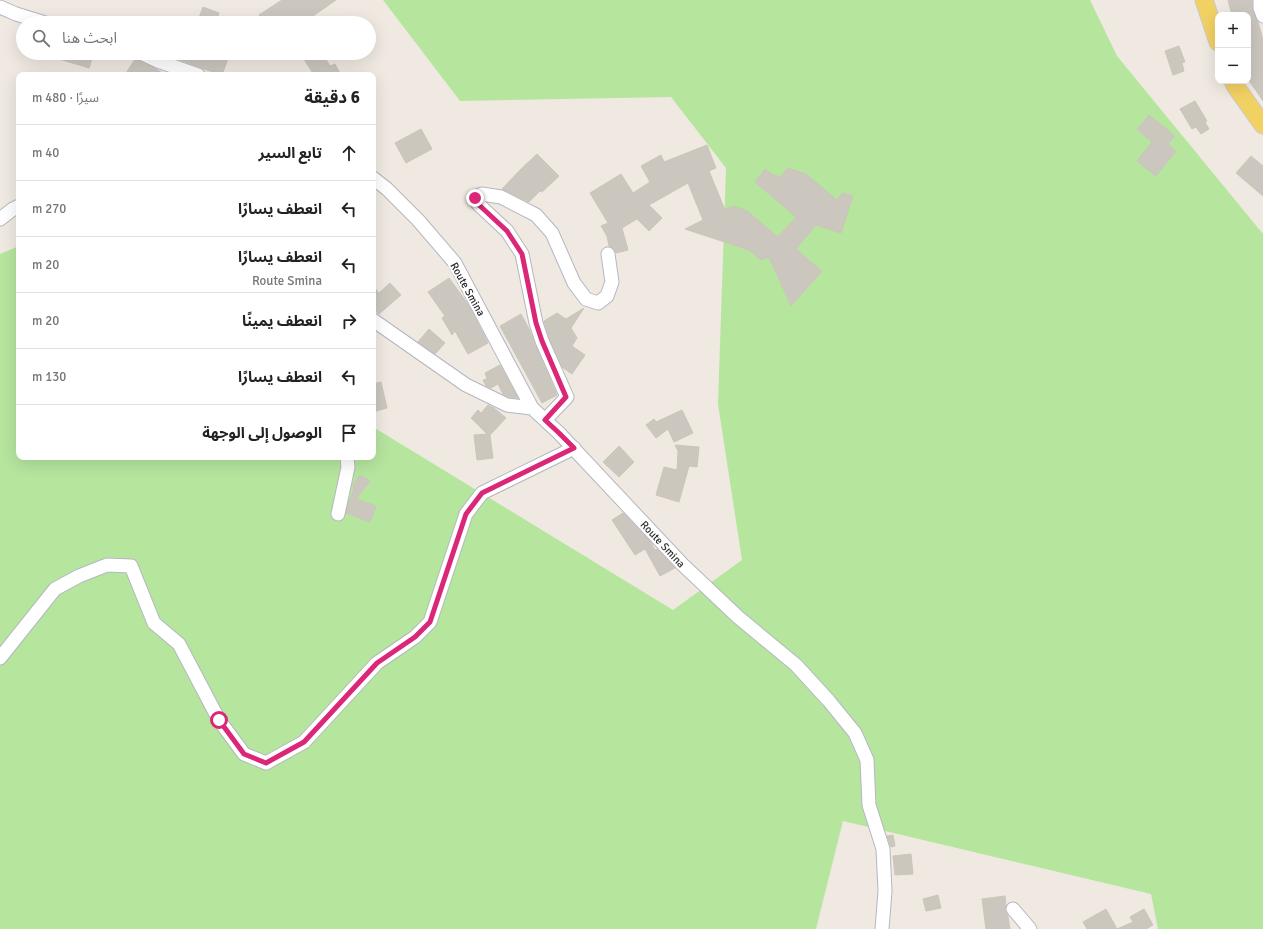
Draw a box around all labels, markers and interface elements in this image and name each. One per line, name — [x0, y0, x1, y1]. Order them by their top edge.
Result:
map controls — [1215, 12, 1251, 84]
button: + — [1215, 12, 1251, 48]
search box — [16, 16, 376, 60]
icon: search — [30, 27, 52, 49]
text: ابحث هنا — [62, 29, 117, 47]
button: − — [1215, 48, 1251, 84]
text: 6 دقيقة — [304, 87, 360, 108]
text: سيرًا · 480 m — [32, 90, 99, 106]
icon: ahead — [338, 142, 360, 164]
text: تابع السير — [259, 144, 322, 162]
text: 40 m — [32, 145, 59, 161]
route end — [466, 189, 484, 207]
icon: left — [338, 198, 360, 220]
text: انعطف يسارًا — [238, 200, 322, 218]
text: 270 m — [32, 201, 66, 217]
text: انعطف يسارًا — [238, 248, 322, 266]
icon: left — [338, 254, 360, 276]
text: 20 m — [32, 257, 59, 273]
street label: Route Smina — [448, 260, 488, 319]
text: Route Smina — [252, 273, 322, 289]
icon: right — [338, 310, 360, 332]
text: انعطف يمينًا — [242, 312, 322, 330]
text: 20 m — [32, 313, 59, 329]
icon: left — [338, 366, 360, 388]
text: انعطف يسارًا — [238, 368, 322, 386]
text: 130 m — [32, 369, 66, 385]
icon: arrive — [338, 422, 360, 444]
text: الوصول إلى الوجهة — [202, 424, 322, 442]
street label: Route Smina — [638, 518, 688, 571]
route start — [210, 711, 228, 729]

